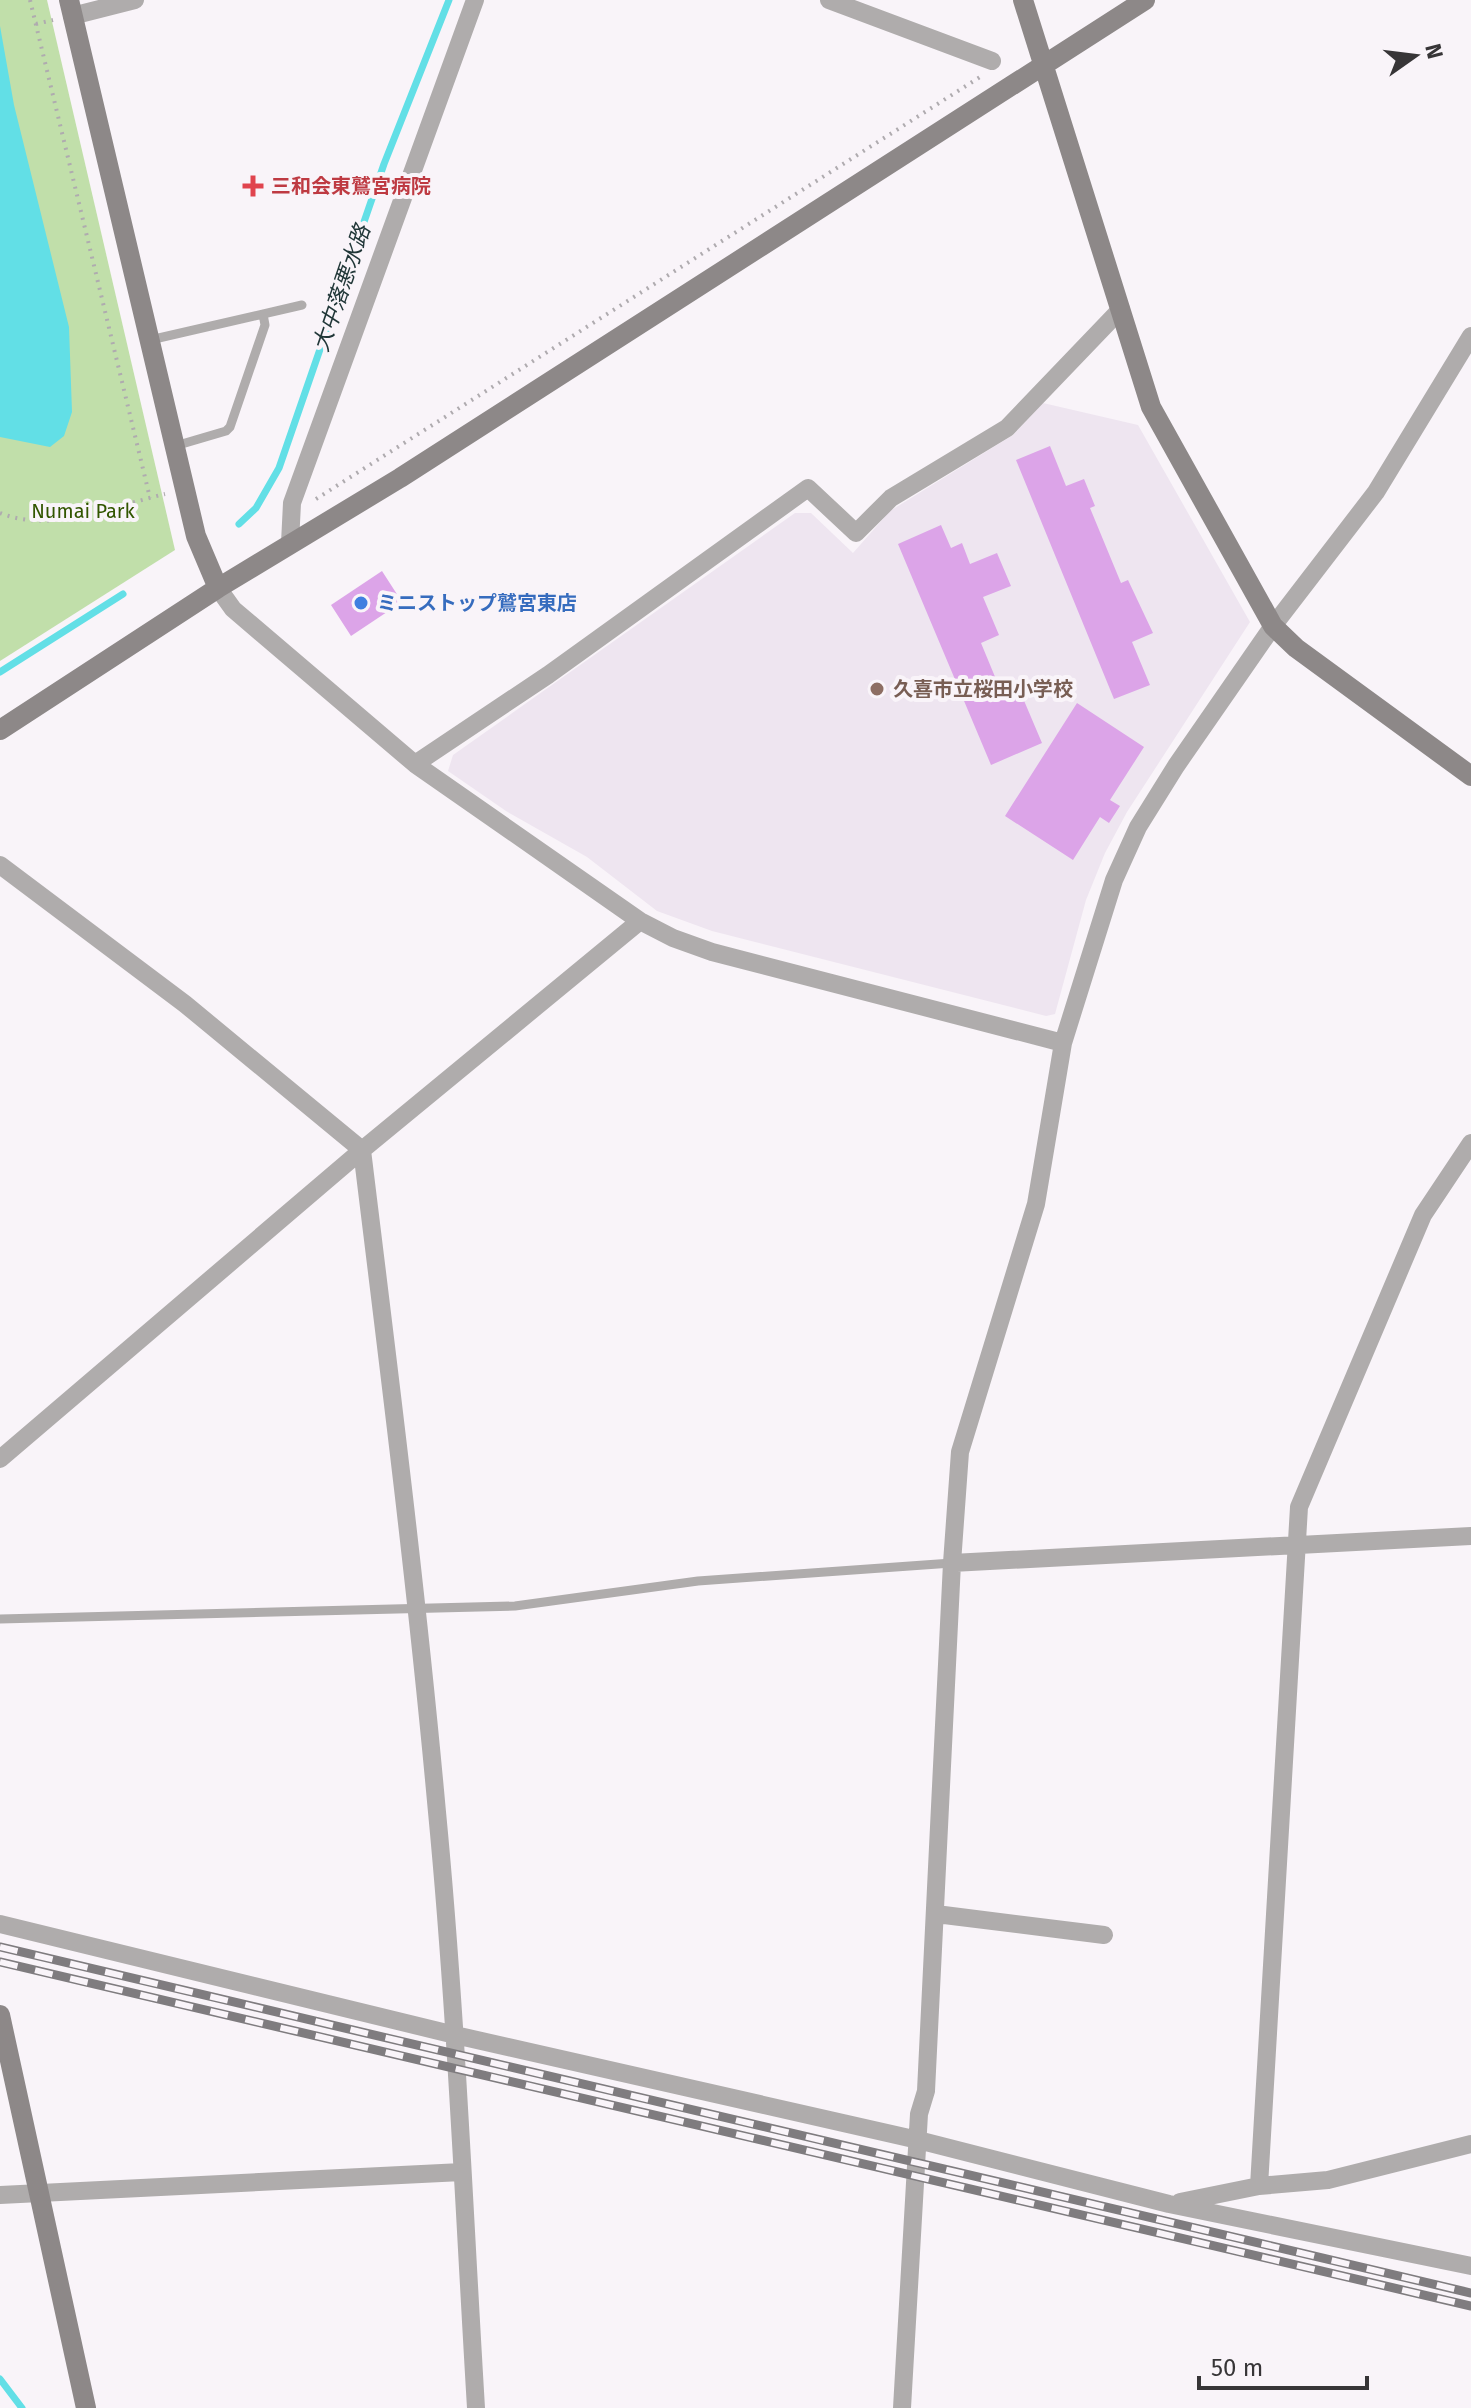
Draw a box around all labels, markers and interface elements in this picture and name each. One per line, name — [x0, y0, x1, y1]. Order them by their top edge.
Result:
north arrow — [1375, 16, 1455, 96]
text: N — [1419, 41, 1449, 62]
place label: 三和会東鷲宮病院 — [271, 174, 431, 198]
marker: 三和会東鷲宮病院 — [242, 175, 264, 197]
water label: 大中落悪水路 — [307, 219, 376, 355]
park label: Numai Park — [31, 499, 136, 523]
place label: ミニストップ鷲宮東店 — [377, 591, 577, 615]
marker: ミニストップ鷲宮東店 — [352, 594, 370, 612]
place label: 久喜市立桜田小学校 — [893, 677, 1073, 701]
marker: 久喜市立桜田小学校 — [868, 680, 886, 698]
scale bar — [1199, 2340, 1367, 2390]
text: 50 m — [1211, 2354, 1263, 2382]

